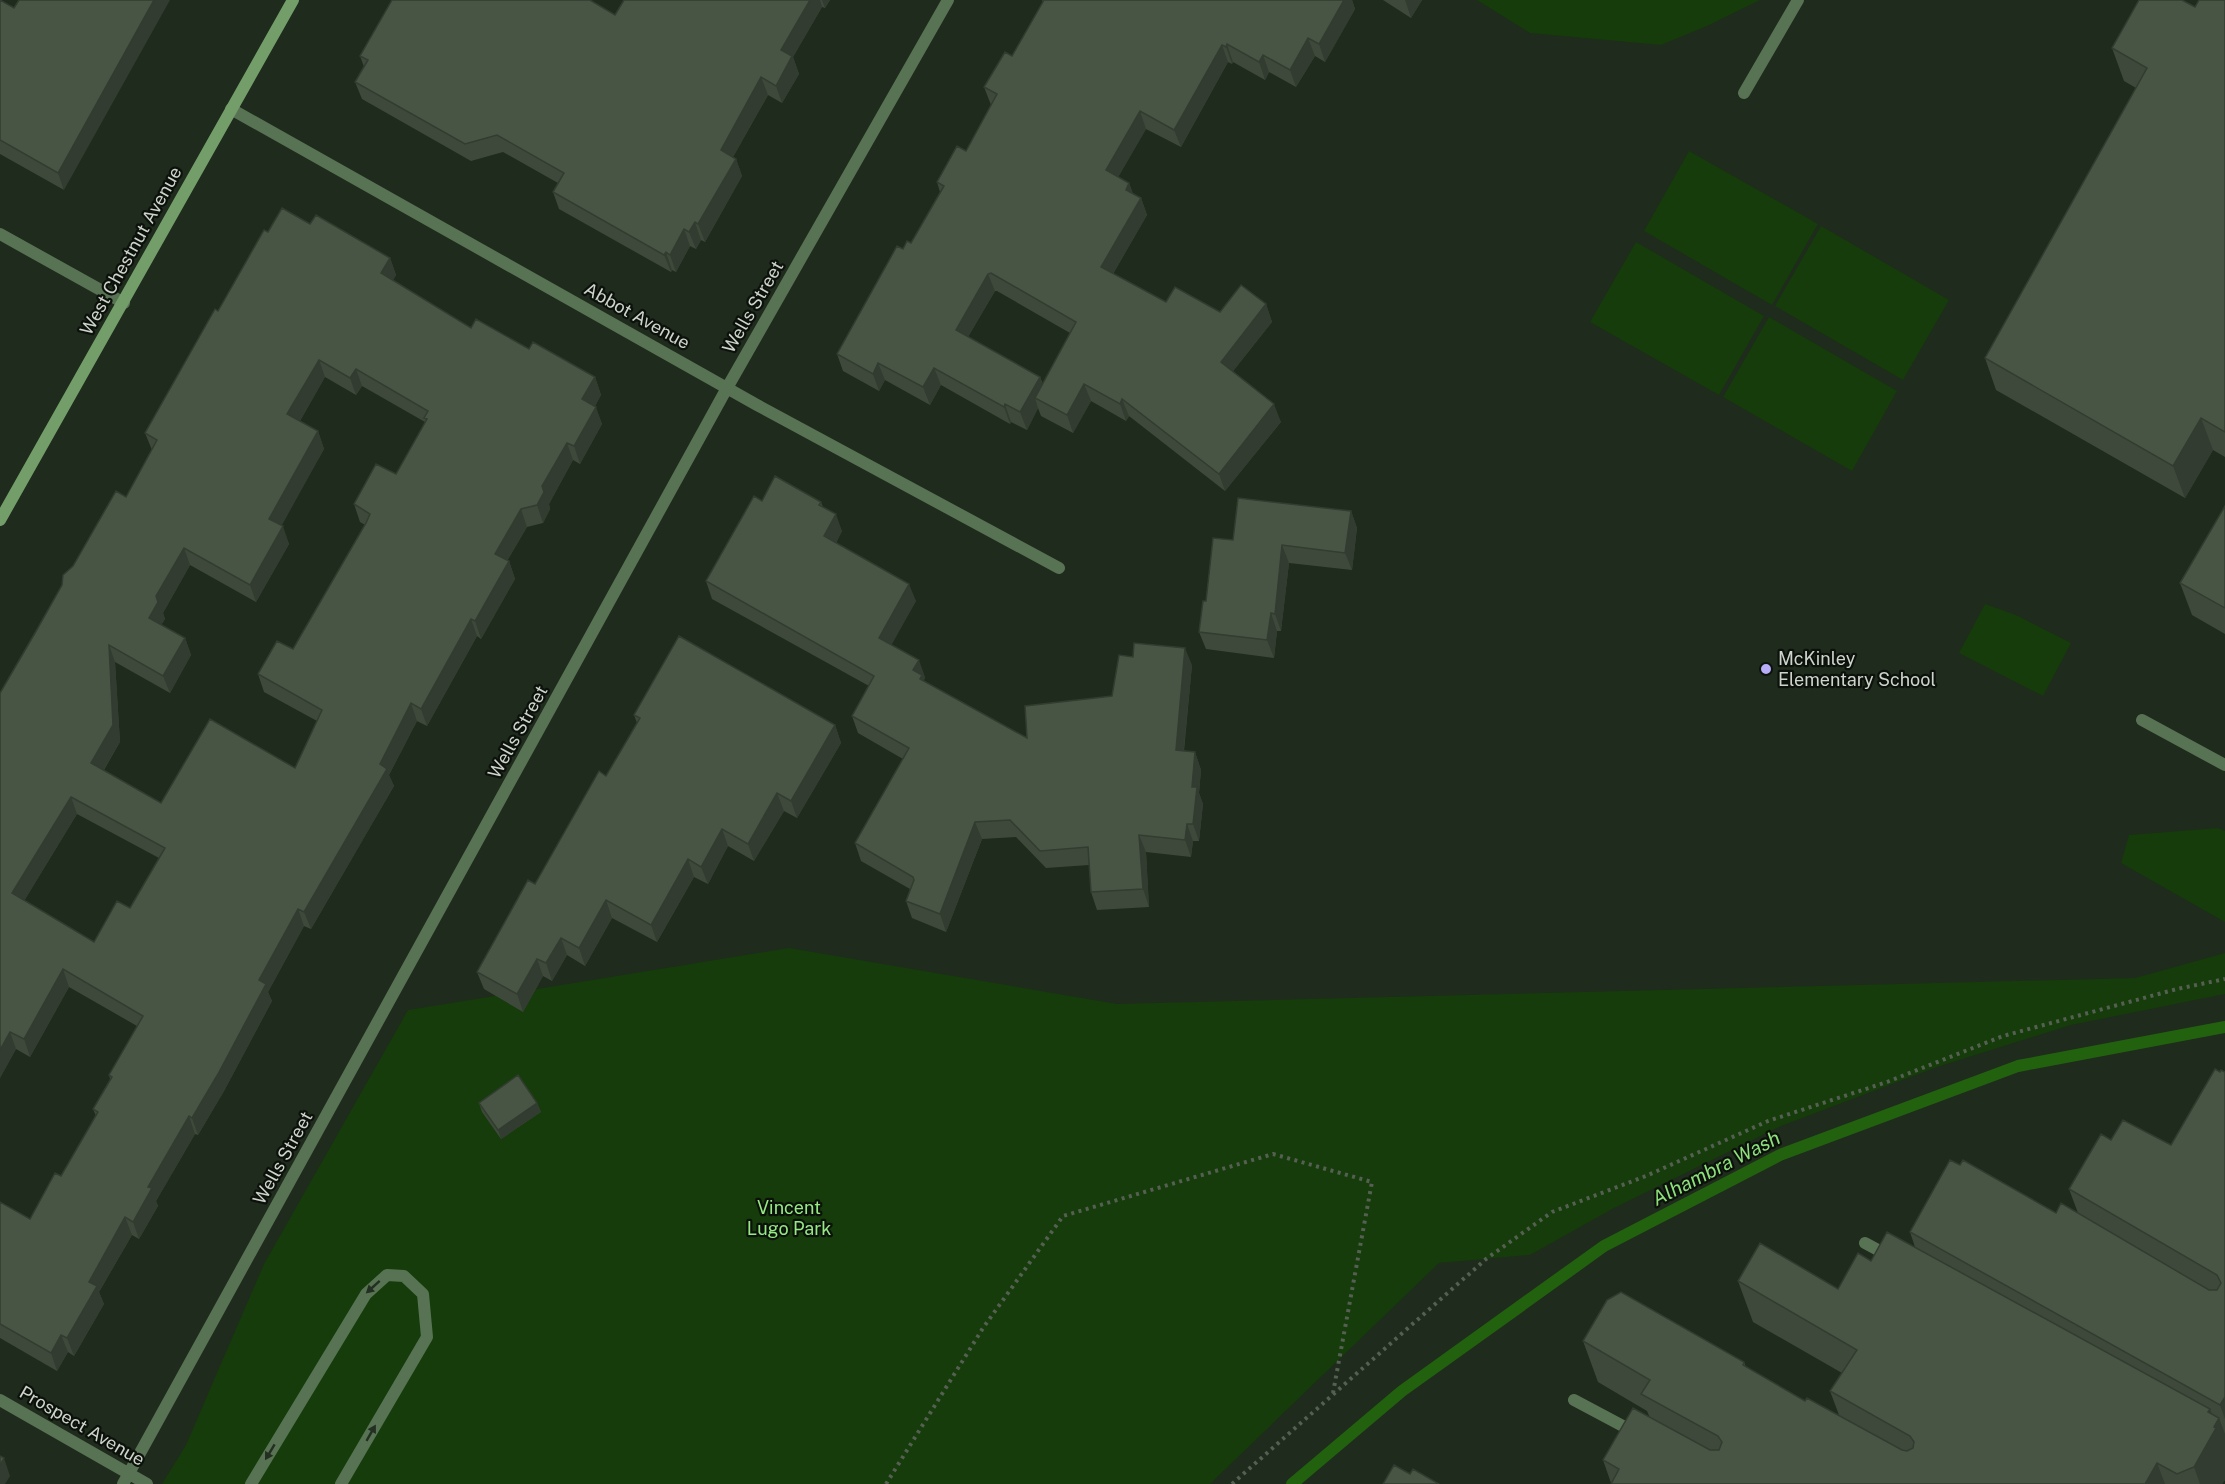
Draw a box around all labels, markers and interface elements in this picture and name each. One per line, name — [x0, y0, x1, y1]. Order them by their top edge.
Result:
street label: West Chestnut Avenue — [75, 163, 186, 339]
street label: Wells Street — [718, 257, 787, 357]
street label: Abbot Avenue — [581, 278, 694, 353]
place label: McKinley Elementary School — [1778, 648, 1936, 690]
marker: McKinley Elementary School — [1759, 662, 1773, 676]
street label: Wells Street — [483, 682, 552, 782]
street label: Wells Street — [248, 1108, 317, 1208]
water label: Alhambra Wash — [1648, 1125, 1784, 1211]
park label: Vincent Lugo Park — [747, 1197, 831, 1239]
one-way arrow — [366, 1280, 381, 1293]
street label: Prospect Avenue — [16, 1381, 149, 1470]
one-way arrow — [365, 1425, 376, 1441]
one-way arrow — [264, 1444, 275, 1460]

